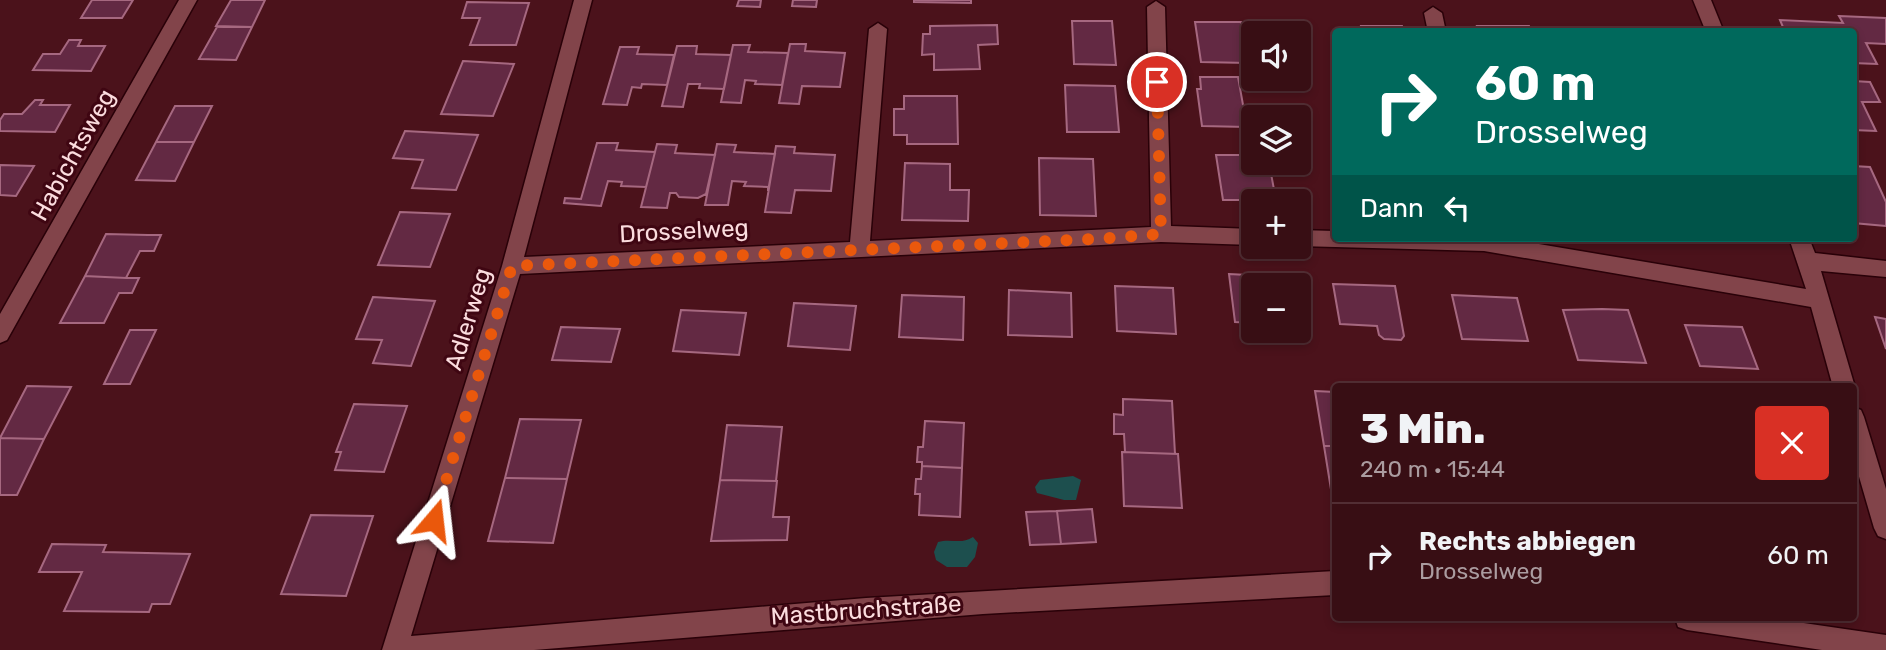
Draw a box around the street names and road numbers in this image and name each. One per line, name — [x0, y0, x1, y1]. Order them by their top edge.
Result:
street label: Habichtsweg — [25, 84, 121, 226]
street label: Drosselweg — [619, 214, 749, 248]
street label: Adlerweg — [439, 265, 497, 373]
street label: Mastbruchstraße — [770, 589, 962, 631]

